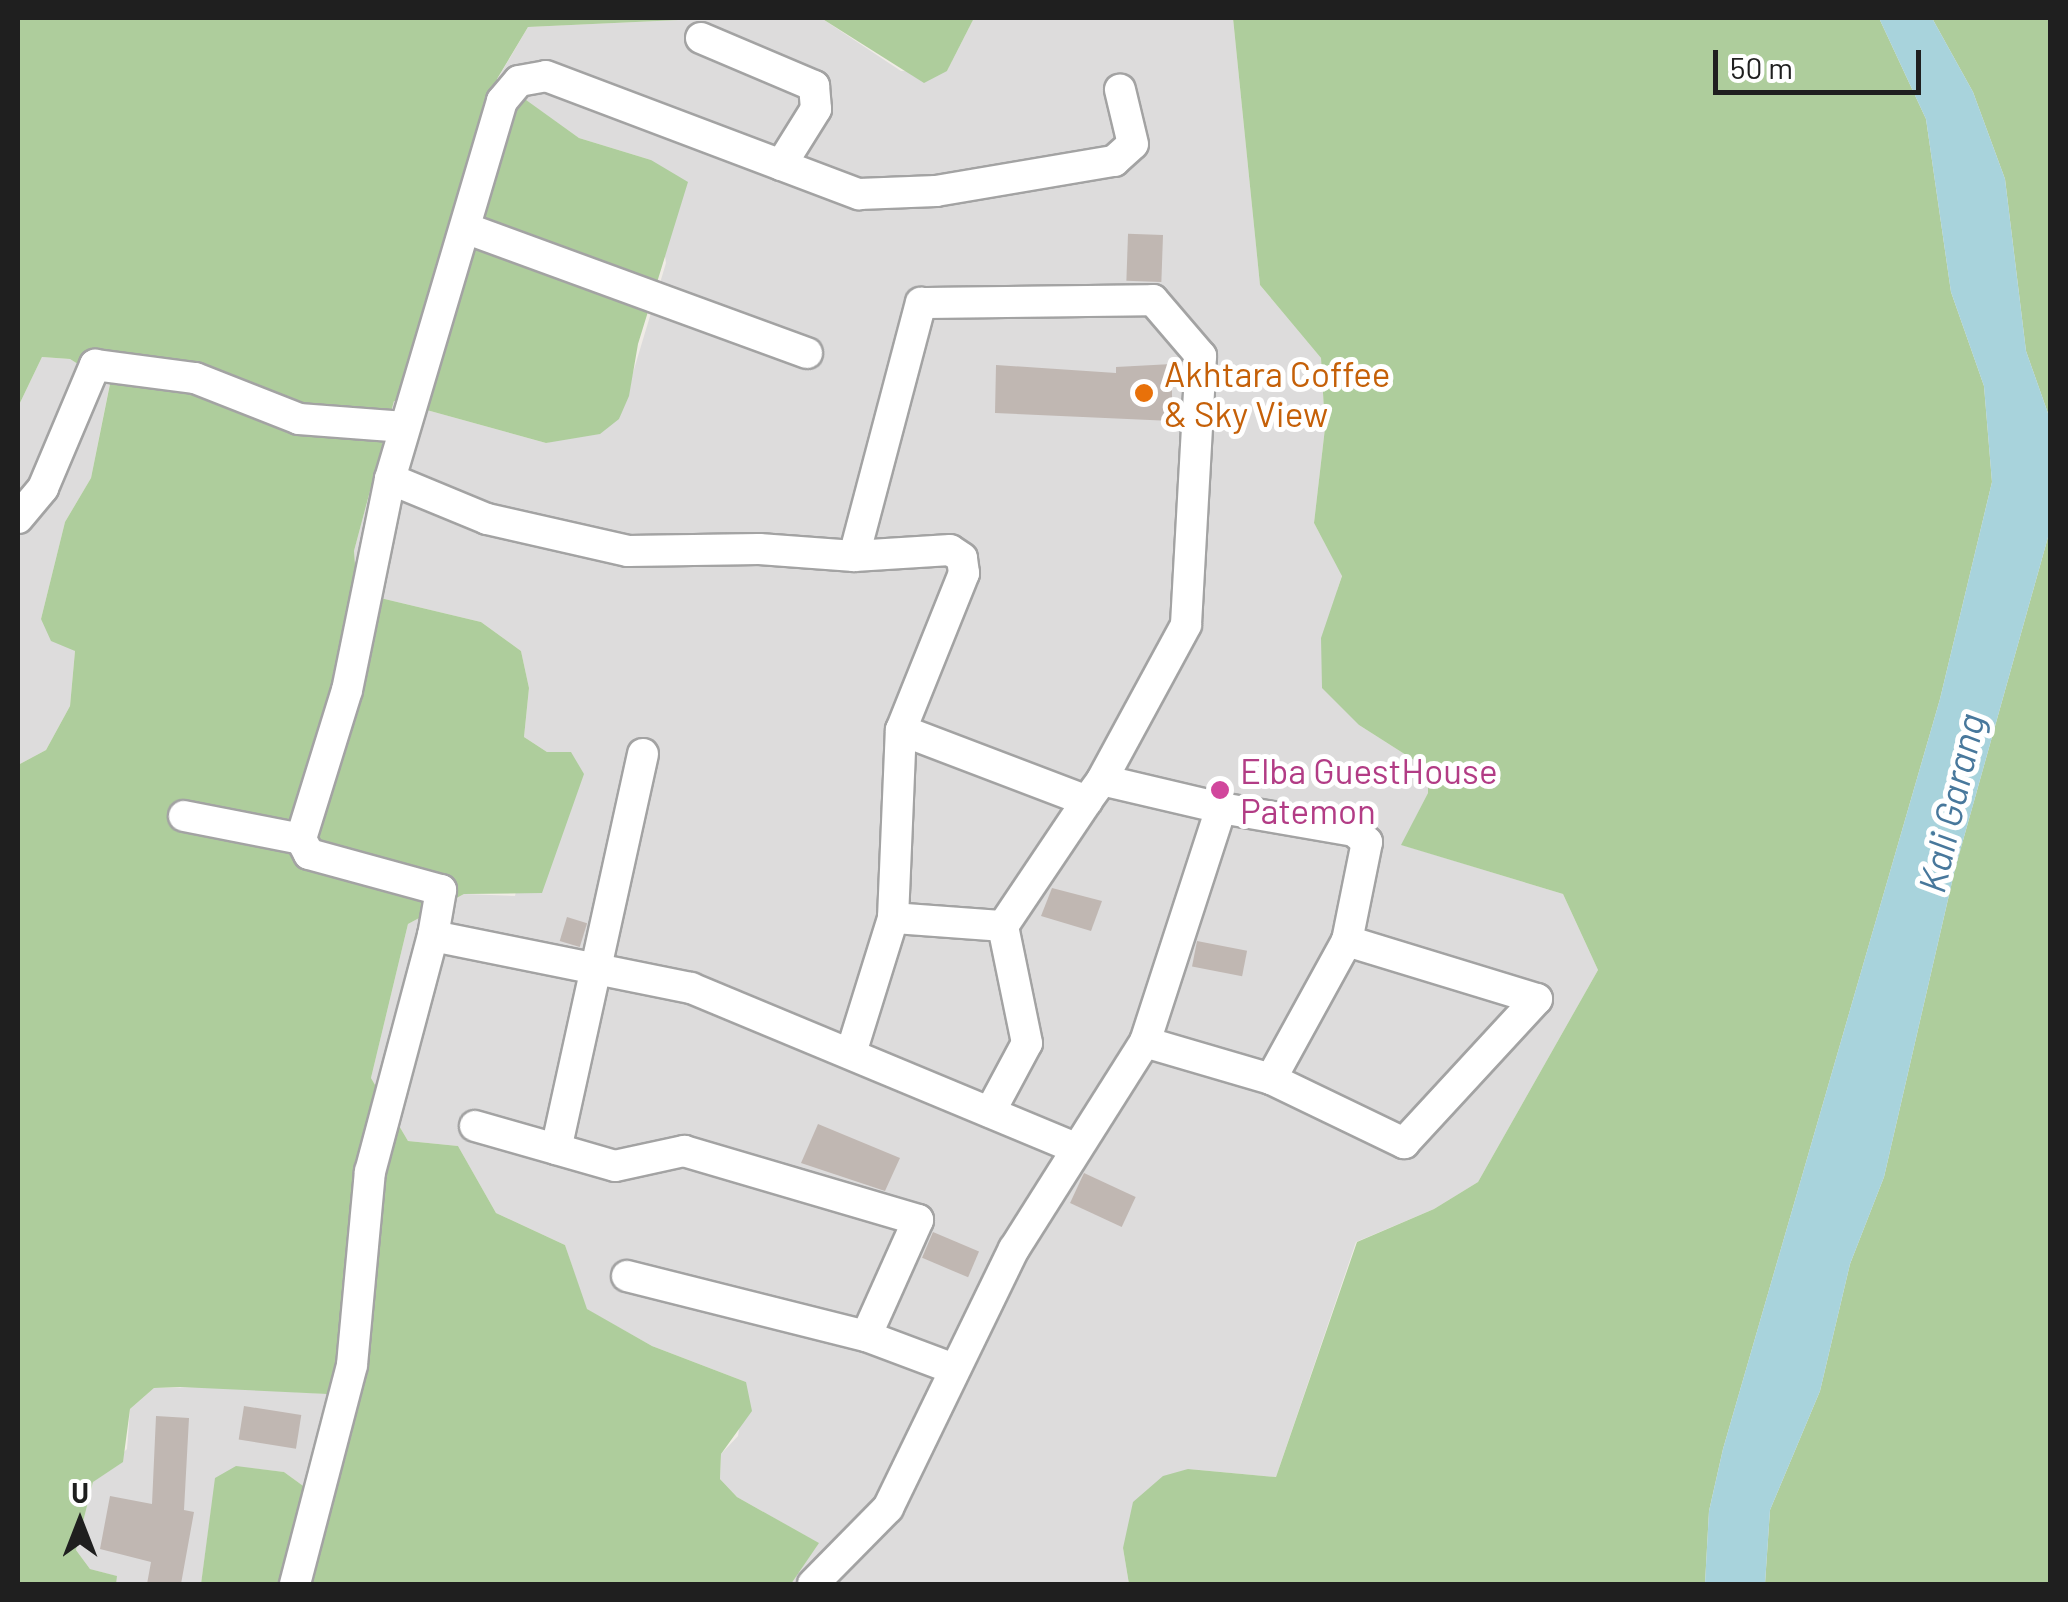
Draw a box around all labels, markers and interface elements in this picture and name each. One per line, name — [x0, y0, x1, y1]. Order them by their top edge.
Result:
scale bar — [1718, 30, 1926, 92]
text: 50 m — [1730, 49, 1793, 85]
place label: Akhtara Coffee & Sky View — [1164, 352, 1390, 434]
marker: Akhtara Coffee & Sky View — [1133, 382, 1155, 404]
water label: Kali Garang — [1908, 709, 1994, 897]
place label: Elba GuestHouse Patemon — [1240, 749, 1498, 831]
marker: Elba GuestHouse Patemon — [1209, 779, 1231, 801]
north arrow — [30, 1472, 130, 1572]
text: U — [71, 1475, 89, 1509]

